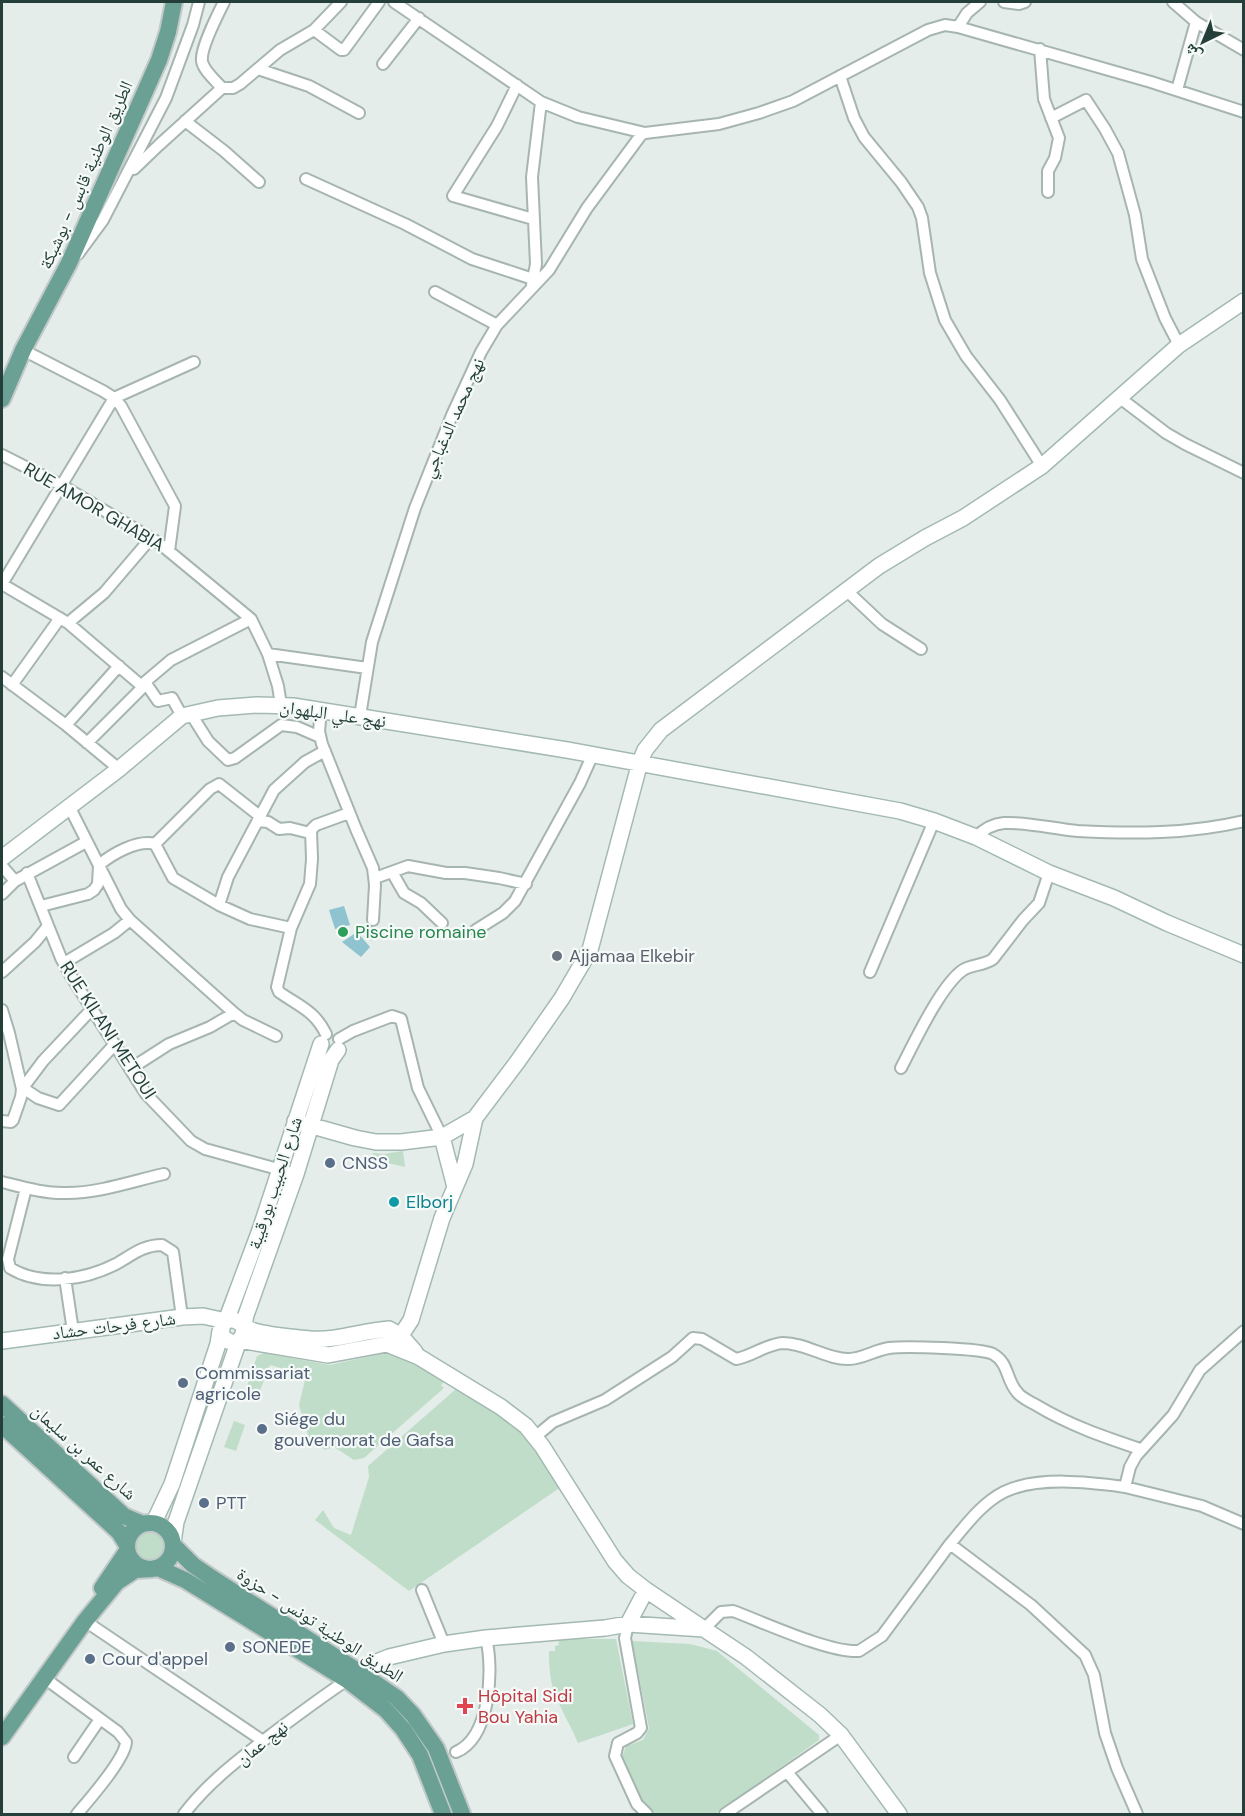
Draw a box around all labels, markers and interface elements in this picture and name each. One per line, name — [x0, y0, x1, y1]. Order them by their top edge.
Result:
north arrow — [1173, 12, 1233, 72]
text: ش — [1180, 39, 1206, 66]
street label: الطريق الوطنية قابس - بوشبكة — [34, 77, 138, 273]
street label: نهج محمد الدغباجي — [416, 354, 493, 483]
street label: RUE AMOR GHABIA — [19, 457, 169, 557]
street label: نهج علي البلهوان — [278, 695, 388, 736]
place label: Piscine romaine — [355, 920, 486, 944]
marker: Piscine romaine — [336, 925, 350, 939]
place label: Ajjamaa Elkebir — [569, 944, 695, 968]
marker: Ajjamaa Elkebir — [550, 949, 564, 963]
street label: RUE KILANI METOUI — [54, 956, 162, 1104]
street label: شارع الحبيب بورقيبة — [242, 1114, 308, 1252]
place label: CNSS — [342, 1151, 388, 1175]
marker: CNSS — [323, 1156, 337, 1170]
place label: Elborj — [406, 1190, 453, 1214]
marker: Elborj — [387, 1195, 401, 1209]
street label: شارع فرحات حشاد — [51, 1307, 177, 1345]
place label: Commissariat agricole — [195, 1361, 310, 1406]
marker: Commissariat agricole — [176, 1376, 190, 1390]
street label: شارع عمر بن سليمان — [26, 1399, 142, 1505]
place label: Siége du gouvernorat de Gafsa — [274, 1407, 454, 1452]
marker: Siége du gouvernorat de Gafsa — [255, 1422, 269, 1436]
place label: PTT — [216, 1491, 247, 1515]
marker: PTT — [197, 1496, 211, 1510]
street label: الطريق الوطنية تونس - حزوة — [232, 1562, 408, 1688]
place label: SONEDE — [242, 1635, 312, 1659]
marker: SONEDE — [223, 1640, 237, 1654]
place label: Cour d'appel — [102, 1647, 208, 1671]
marker: Cour d'appel — [83, 1652, 97, 1666]
place label: Hôpital Sidi Bou Yahia — [478, 1684, 573, 1729]
marker: Hôpital Sidi Bou Yahia — [456, 1697, 474, 1715]
street label: نهج عمان — [231, 1715, 293, 1771]

